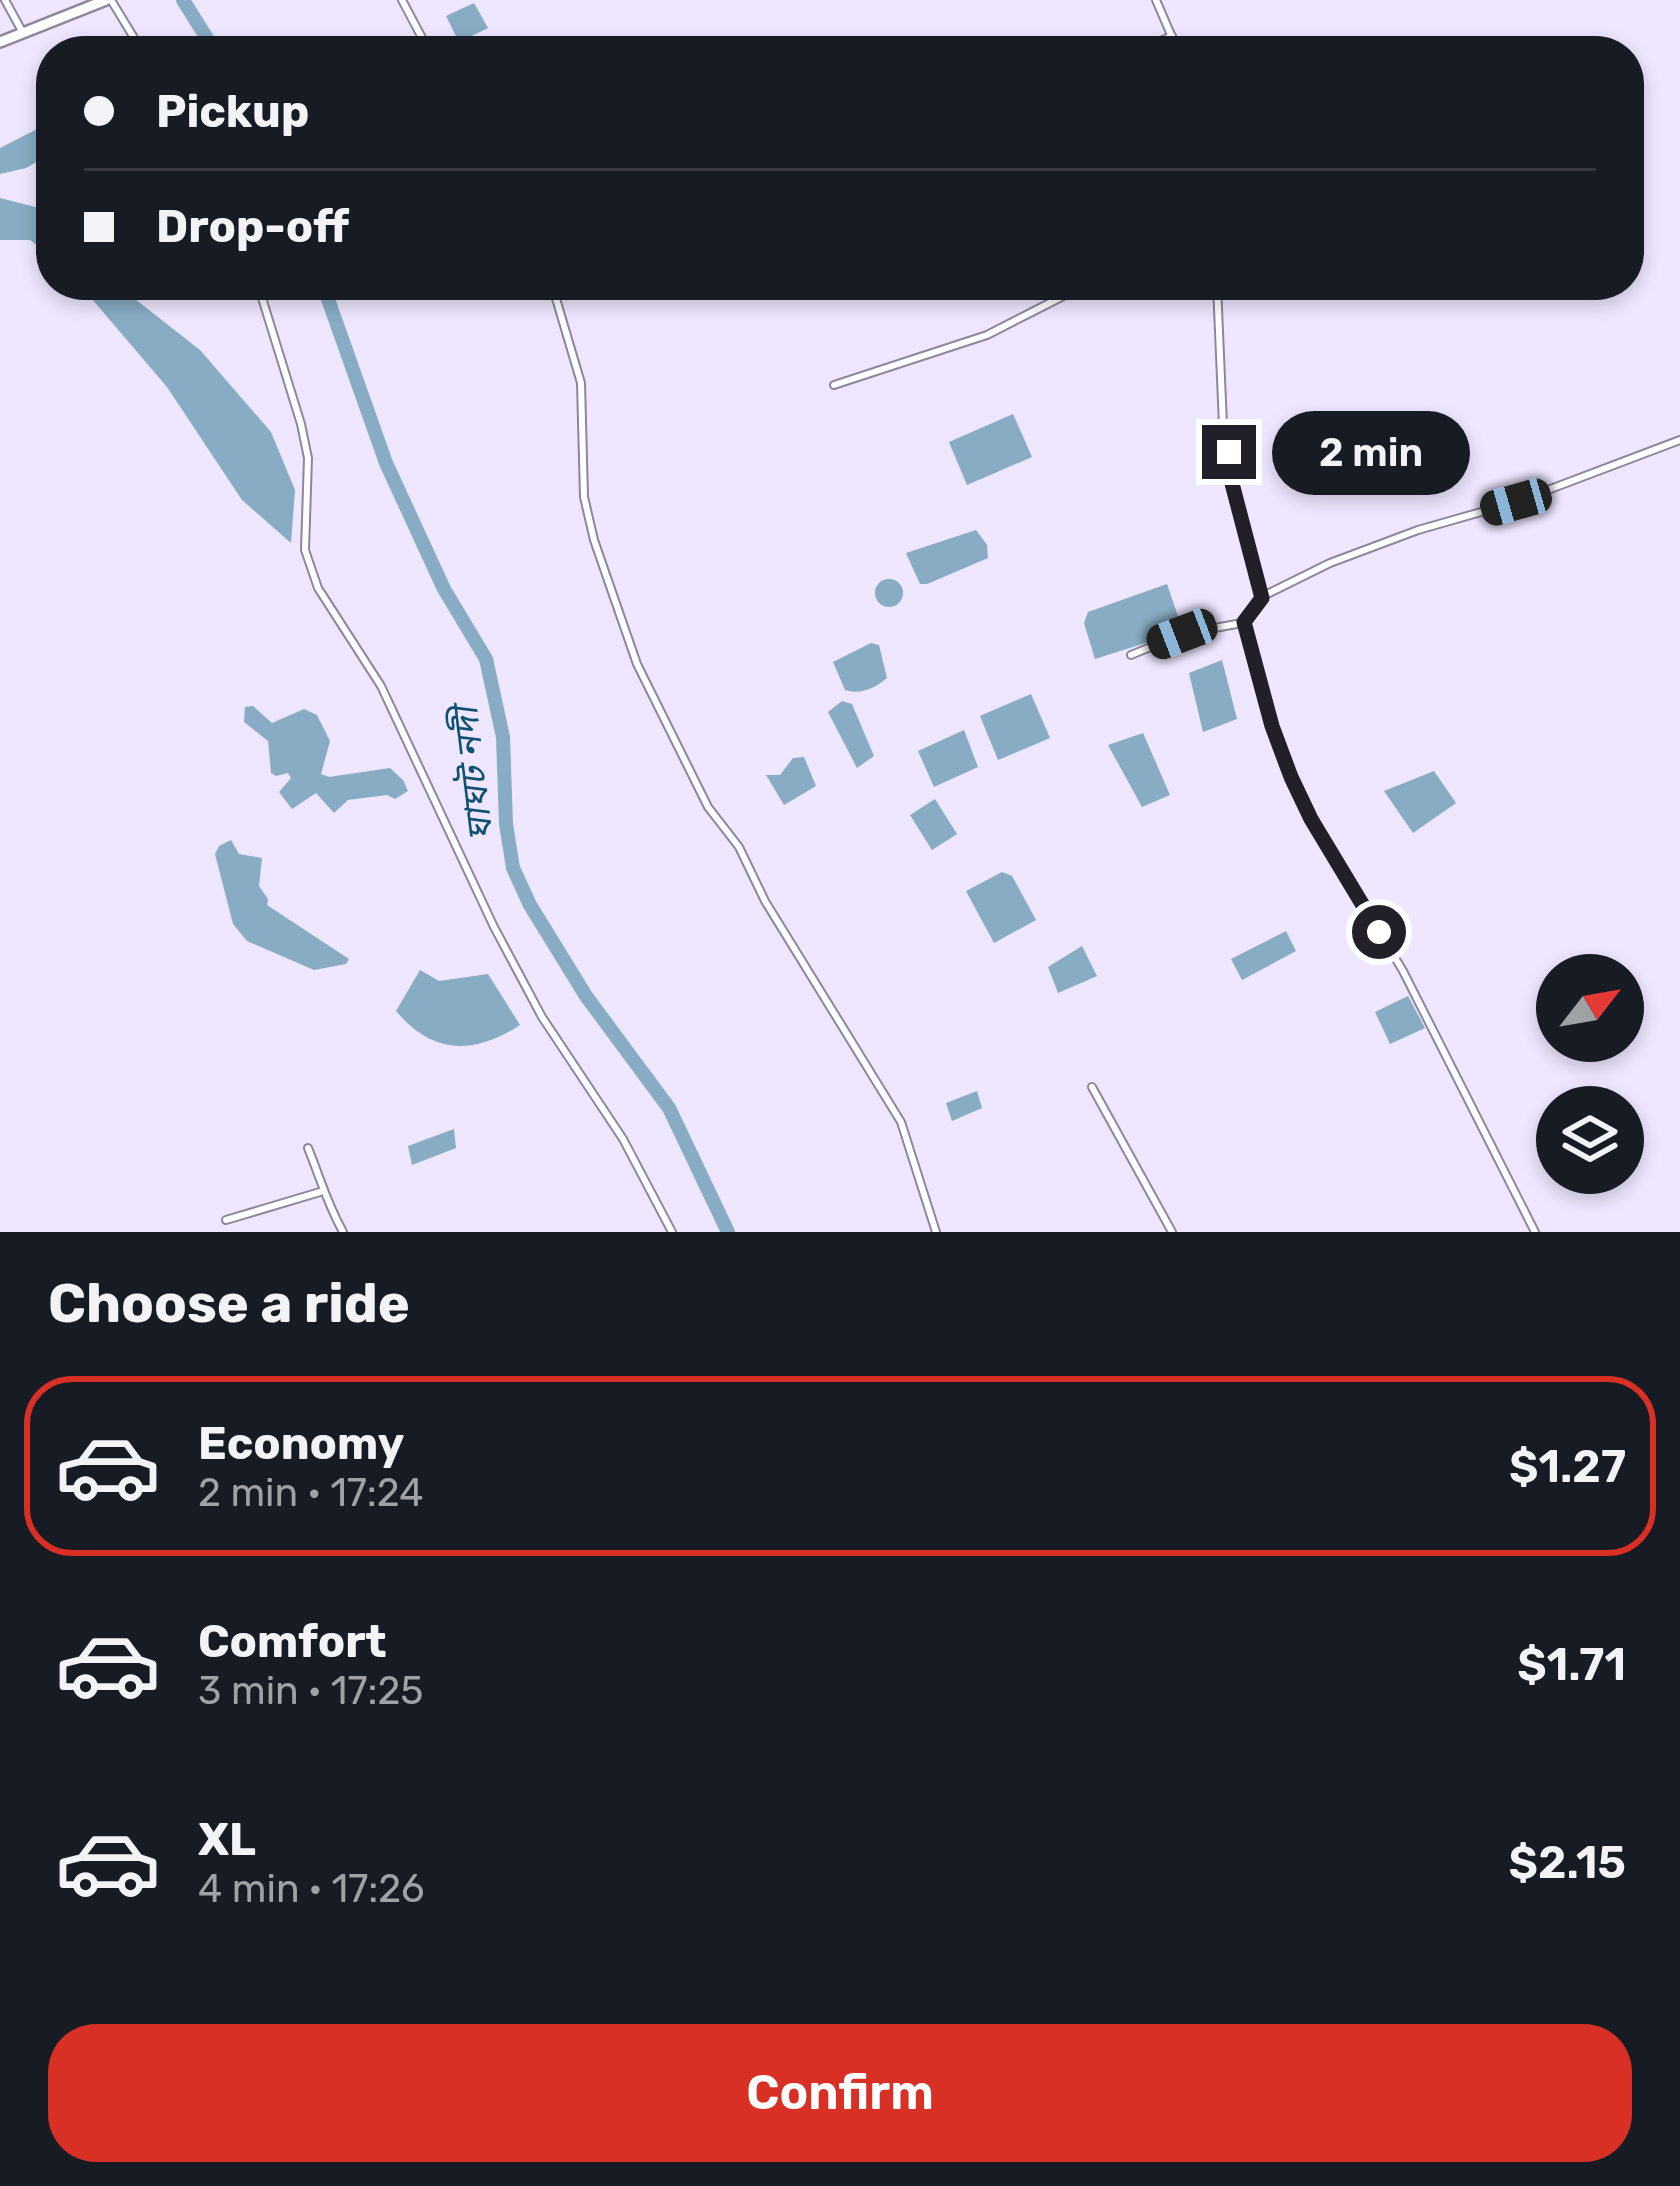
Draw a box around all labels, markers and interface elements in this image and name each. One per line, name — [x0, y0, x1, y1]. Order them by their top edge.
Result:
text: Pickup — [156, 85, 309, 138]
text: Drop-off — [156, 200, 349, 253]
callout: 2 min — [1271, 410, 1469, 494]
route end — [1202, 425, 1256, 479]
text: 2 min — [1319, 430, 1423, 476]
car — [1476, 475, 1556, 529]
car — [1142, 604, 1222, 664]
water label: ঘাঘট নদী — [442, 698, 502, 843]
route start — [1352, 905, 1406, 959]
north arrow — [1536, 954, 1644, 1062]
map controls — [1536, 954, 1644, 1194]
button: layers — [1536, 1086, 1644, 1194]
text: Choose a ride — [48, 1272, 410, 1336]
icon: car — [54, 1412, 162, 1520]
text: Economy — [198, 1417, 404, 1470]
text: $1.27 — [1509, 1440, 1626, 1493]
text: 2 min · 17:24 — [198, 1470, 424, 1516]
icon: car — [54, 1610, 162, 1718]
text: Comfort — [198, 1615, 387, 1668]
text: $1.71 — [1517, 1638, 1626, 1691]
text: 3 min · 17:25 — [198, 1668, 423, 1714]
icon: car — [54, 1808, 162, 1916]
text: XL — [198, 1813, 256, 1866]
text: $2.15 — [1509, 1836, 1626, 1889]
text: 4 min · 17:26 — [198, 1866, 425, 1912]
button: Confirm — [48, 2024, 1632, 2162]

